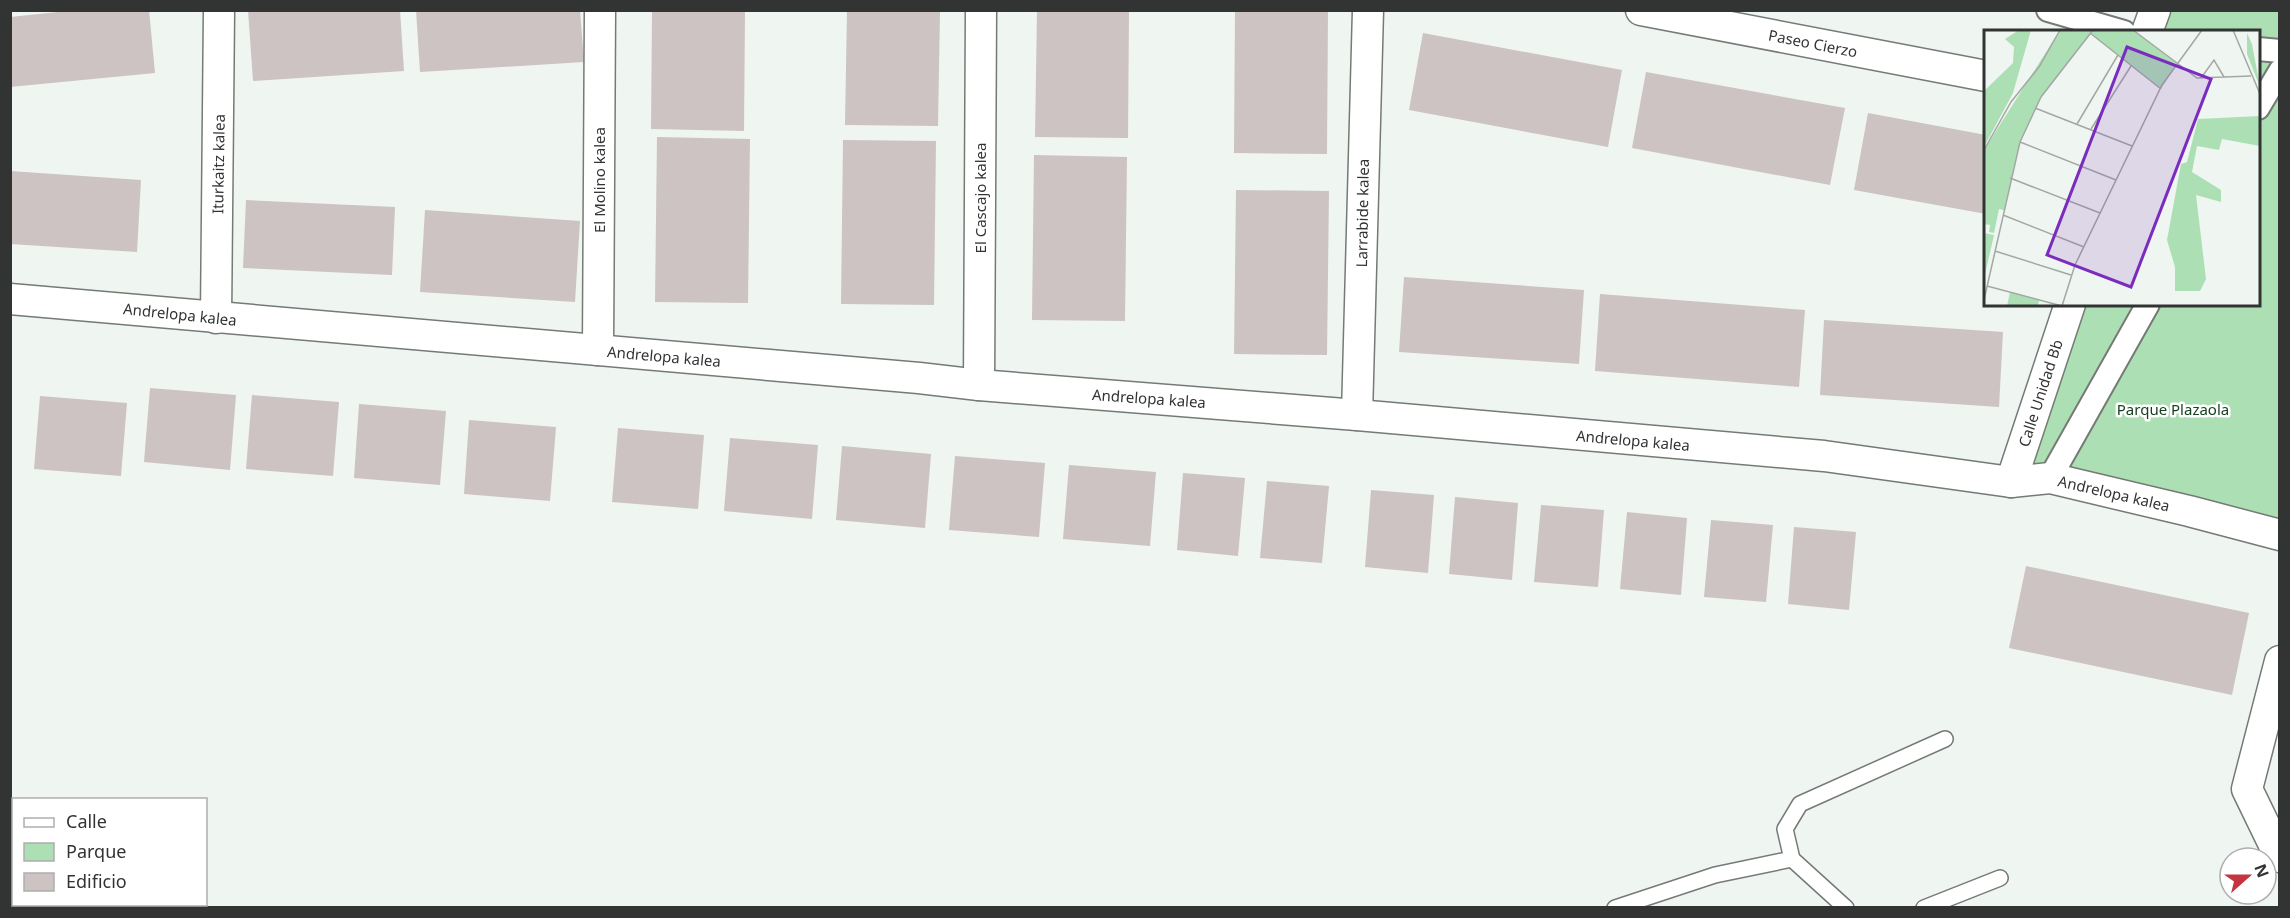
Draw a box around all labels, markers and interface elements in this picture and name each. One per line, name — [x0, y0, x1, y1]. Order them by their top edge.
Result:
street label: Paseo Cierzo — [1767, 25, 1859, 61]
inset map — [1984, 30, 2260, 306]
street label: Iturkaitz kalea — [207, 114, 229, 214]
street label: El Molino kalea — [589, 127, 609, 233]
street label: El Cascajo kalea — [970, 143, 990, 253]
street label: Larrabide kalea — [1351, 159, 1373, 267]
street label: Andrelopa kalea — [122, 298, 238, 330]
street label: Calle Unidad Bb — [2013, 337, 2067, 449]
street label: Andrelopa kalea — [606, 341, 722, 371]
street label: Andrelopa kalea — [1091, 384, 1207, 412]
park label: Parque Plazaola — [2117, 399, 2229, 419]
street label: Andrelopa kalea — [1575, 425, 1691, 455]
street label: Andrelopa kalea — [2056, 470, 2172, 516]
legend — [12, 798, 207, 906]
text: Calle — [66, 809, 107, 833]
text: Parque — [66, 839, 126, 863]
north arrow — [2218, 846, 2278, 906]
text: N — [2249, 861, 2275, 881]
text: Edificio — [66, 869, 127, 893]

